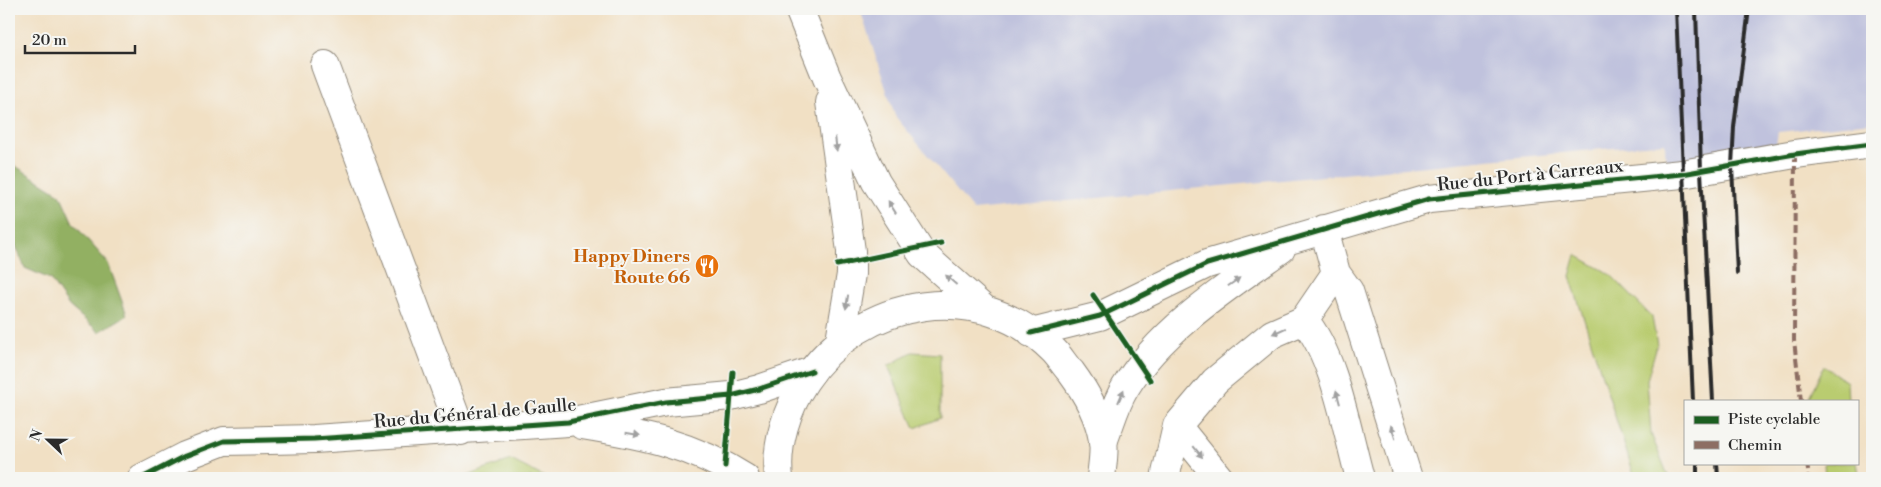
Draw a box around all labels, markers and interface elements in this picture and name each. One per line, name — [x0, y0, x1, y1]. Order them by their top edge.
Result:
scale bar — [25, 22, 135, 54]
text: 20 m — [32, 31, 67, 50]
one-way arrow — [832, 136, 840, 152]
street label: Rue du Port à Carreaux — [1436, 154, 1625, 197]
one-way arrow — [888, 201, 897, 214]
place label: Happy Diners Route 66 — [573, 245, 690, 289]
restaurant icon: Happy Diners Route 66 — [694, 253, 720, 279]
one-way arrow — [944, 274, 957, 285]
one-way arrow — [1227, 277, 1241, 287]
one-way arrow — [842, 294, 850, 310]
one-way arrow — [1272, 327, 1286, 335]
one-way arrow — [1117, 388, 1125, 403]
one-way arrow — [1333, 390, 1341, 405]
street label: Rue du Général de Gaulle — [373, 393, 577, 434]
legend — [1684, 400, 1858, 464]
text: Piste cyclable — [1728, 410, 1820, 429]
north arrow — [22, 414, 72, 464]
one-way arrow — [1389, 424, 1397, 439]
text: N — [26, 427, 47, 444]
one-way arrow — [625, 430, 641, 438]
text: Chemin — [1728, 436, 1782, 455]
one-way arrow — [1193, 445, 1204, 458]

